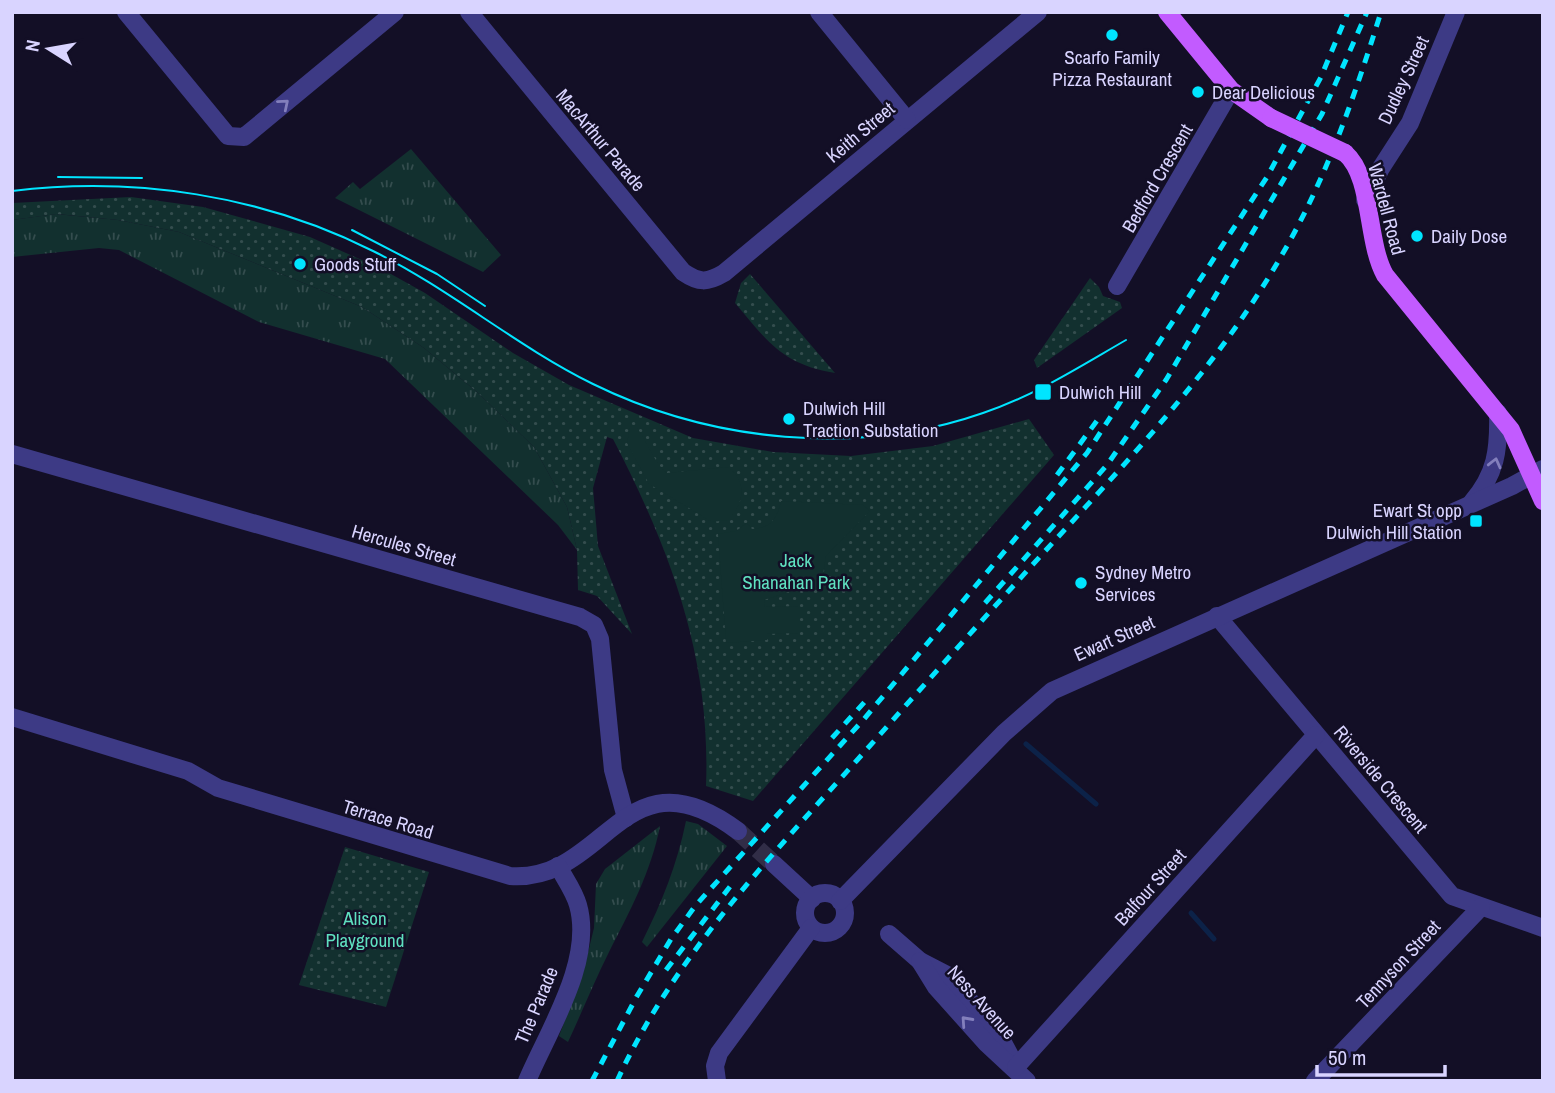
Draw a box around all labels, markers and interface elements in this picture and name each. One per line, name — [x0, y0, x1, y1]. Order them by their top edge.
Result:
north arrow — [14, 14, 84, 84]
marker: Scarfo Family Pizza Restaurant — [1104, 27, 1120, 43]
street label: Dudley Street — [1371, 31, 1435, 128]
text: N — [18, 38, 46, 54]
place label: Scarfo Family Pizza Restaurant — [1052, 44, 1172, 92]
place label: Dear Delicious — [1212, 79, 1315, 105]
street label: MacArthur Parade — [550, 83, 652, 197]
marker: Dear Delicious — [1190, 84, 1206, 100]
street label: Keith Street — [820, 95, 900, 168]
one-way arrow — [275, 100, 288, 112]
street label: Bedford Crescent — [1115, 118, 1199, 237]
street label: Wardell Road — [1362, 160, 1412, 258]
place label: Daily Dose — [1431, 223, 1507, 249]
marker: Daily Dose — [1409, 228, 1425, 244]
place label: Goods Stuff — [314, 251, 397, 277]
marker: Goods Stuff — [292, 256, 308, 272]
place label: Dulwich Hill — [1059, 379, 1141, 405]
marker: Dulwich Hill — [1033, 382, 1053, 402]
place label: Dulwich Hill Traction Substation — [803, 395, 938, 443]
marker: Dulwich Hill Traction Substation — [781, 411, 797, 427]
one-way arrow — [1487, 457, 1501, 469]
place label: Ewart St opp Dulwich Hill Station — [1326, 497, 1462, 545]
marker: Ewart St opp Dulwich Hill Station — [1468, 513, 1484, 529]
street label: Hercules Street — [349, 518, 460, 572]
park label: Jack Shanahan Park — [742, 547, 850, 595]
place label: Sydney Metro Services — [1095, 559, 1191, 607]
marker: Sydney Metro Services — [1073, 575, 1089, 591]
street label: Ewart Street — [1070, 608, 1159, 667]
street label: Riverside Crescent — [1328, 720, 1434, 839]
street label: Terrace Road — [339, 793, 437, 845]
street label: Balfour Street — [1108, 842, 1192, 931]
park label: Alison Playground — [326, 905, 404, 953]
street label: Tennyson Street — [1350, 913, 1446, 1014]
street label: Ness Avenue — [942, 959, 1022, 1045]
street label: The Parade — [508, 962, 564, 1048]
one-way arrow — [962, 1016, 975, 1029]
scale bar — [1317, 1034, 1445, 1078]
text: 50 m — [1328, 1043, 1366, 1072]

